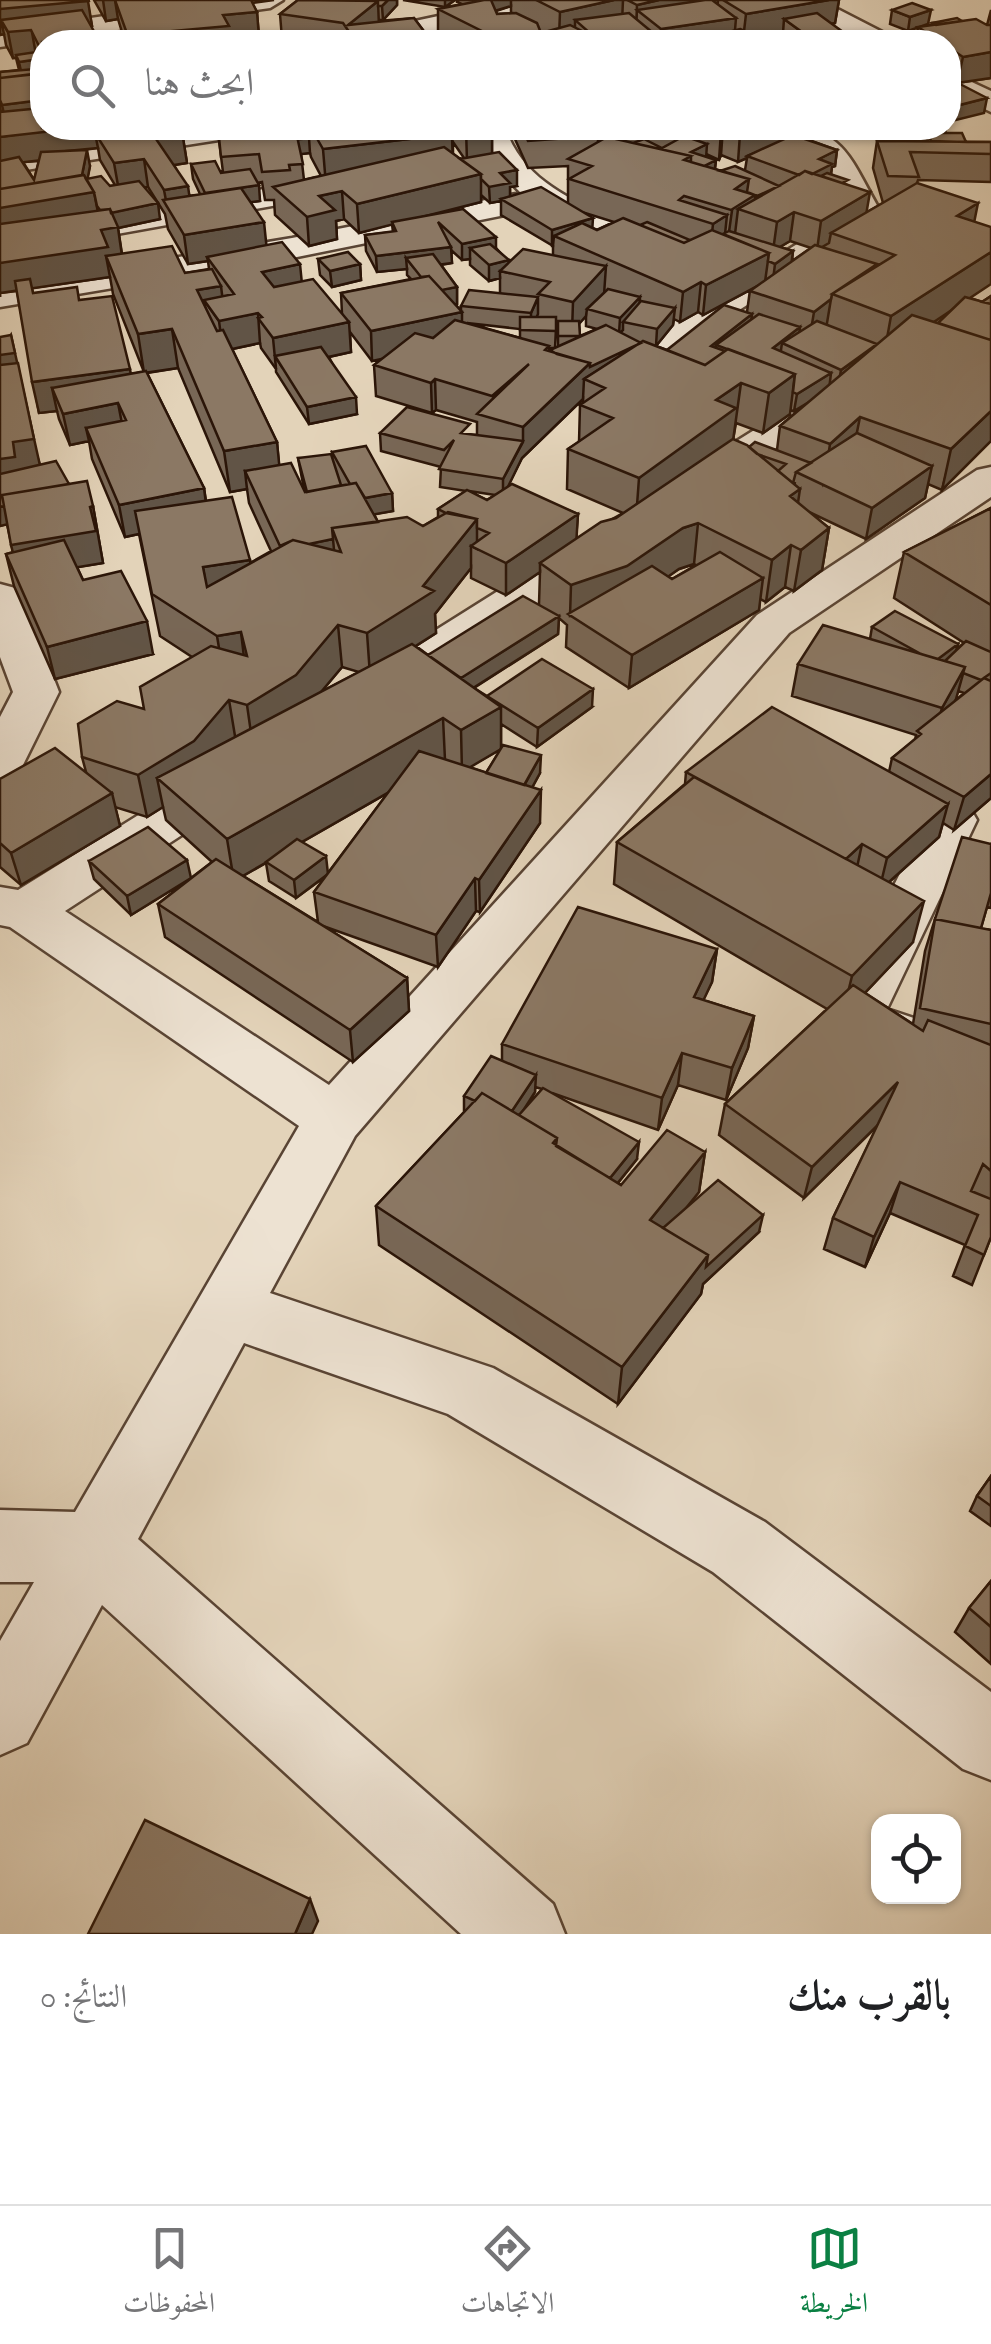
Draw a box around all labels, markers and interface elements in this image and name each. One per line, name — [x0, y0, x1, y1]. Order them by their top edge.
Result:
search box — [30, 30, 961, 140]
icon: search — [65, 58, 120, 113]
text: ابحث هنا — [145, 59, 254, 107]
map controls — [871, 1814, 961, 1904]
button: locate — [871, 1814, 961, 1904]
text: بالقرب منك — [787, 1970, 951, 2022]
text: النتائج: 0 — [40, 1977, 127, 2017]
tab: المحفوظات — [123, 2221, 215, 2330]
tab: الاتجاهات — [461, 2221, 554, 2330]
tab: الخريطة — [800, 2221, 868, 2330]

